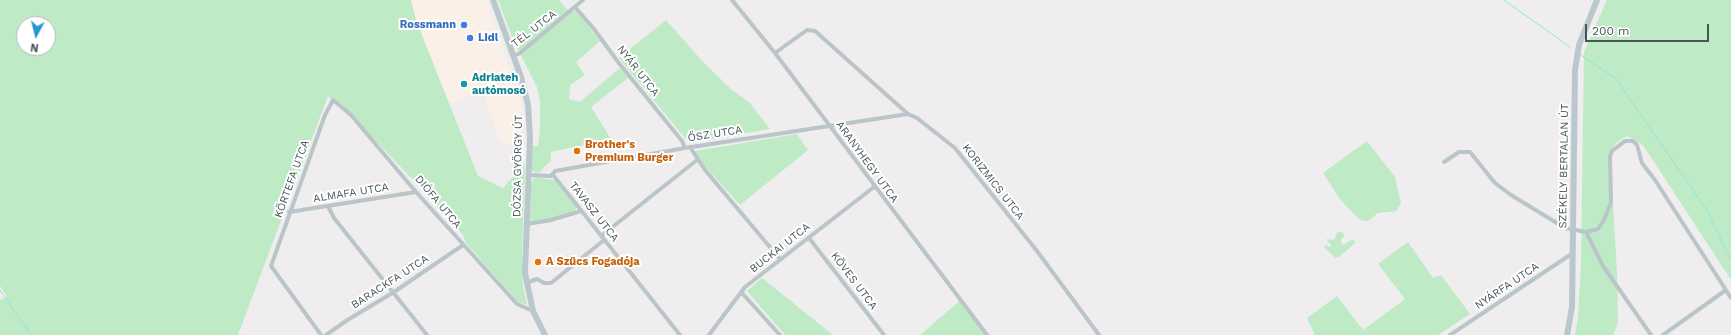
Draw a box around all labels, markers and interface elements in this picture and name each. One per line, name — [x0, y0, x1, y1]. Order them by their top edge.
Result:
street label: TÉL UTCA — [509, 7, 559, 51]
north arrow — [16, 16, 56, 56]
scale bar — [1587, 16, 1711, 42]
place label: Rossmann — [400, 18, 456, 32]
marker: Rossmann — [459, 20, 469, 30]
text: 200 m — [1592, 24, 1629, 38]
place label: Lidl — [478, 31, 498, 45]
marker: Lidl — [465, 33, 475, 43]
text: N — [30, 40, 39, 54]
street label: NYÁR UTCA — [614, 43, 662, 99]
place label: Adriateh autómosó — [472, 71, 526, 97]
marker: Adriateh autómosó — [459, 79, 469, 89]
street label: SZÉKELY BERTALAN ÚT — [1556, 103, 1572, 229]
street label: DÓZSA GYÖRGY ÚT — [511, 115, 525, 217]
street label: ARANYHEGY UTCA — [833, 119, 901, 205]
street label: ŐSZ UTCA — [687, 123, 743, 145]
street label: KÖRTEFA UTCA — [272, 138, 312, 220]
place label: Brother's Premium Burger — [585, 138, 673, 164]
street label: KORIZMICS UTCA — [959, 141, 1027, 223]
marker: Brother's Premium Burger — [572, 146, 582, 156]
street label: DIÓFA UTCA — [412, 173, 464, 231]
street label: TAVASZ UTCA — [566, 179, 622, 245]
street label: ALMAFA UTCA — [312, 181, 390, 205]
street label: BUCKAI UTCA — [747, 220, 813, 276]
street label: KÖVES UTCA — [828, 250, 880, 312]
street label: BARACKFA UTCA — [349, 252, 431, 312]
place label: A Szűcs Fogadója — [546, 255, 640, 269]
marker: A Szűcs Fogadója — [533, 257, 543, 267]
street label: NYÁRFA UTCA — [1473, 260, 1541, 312]

